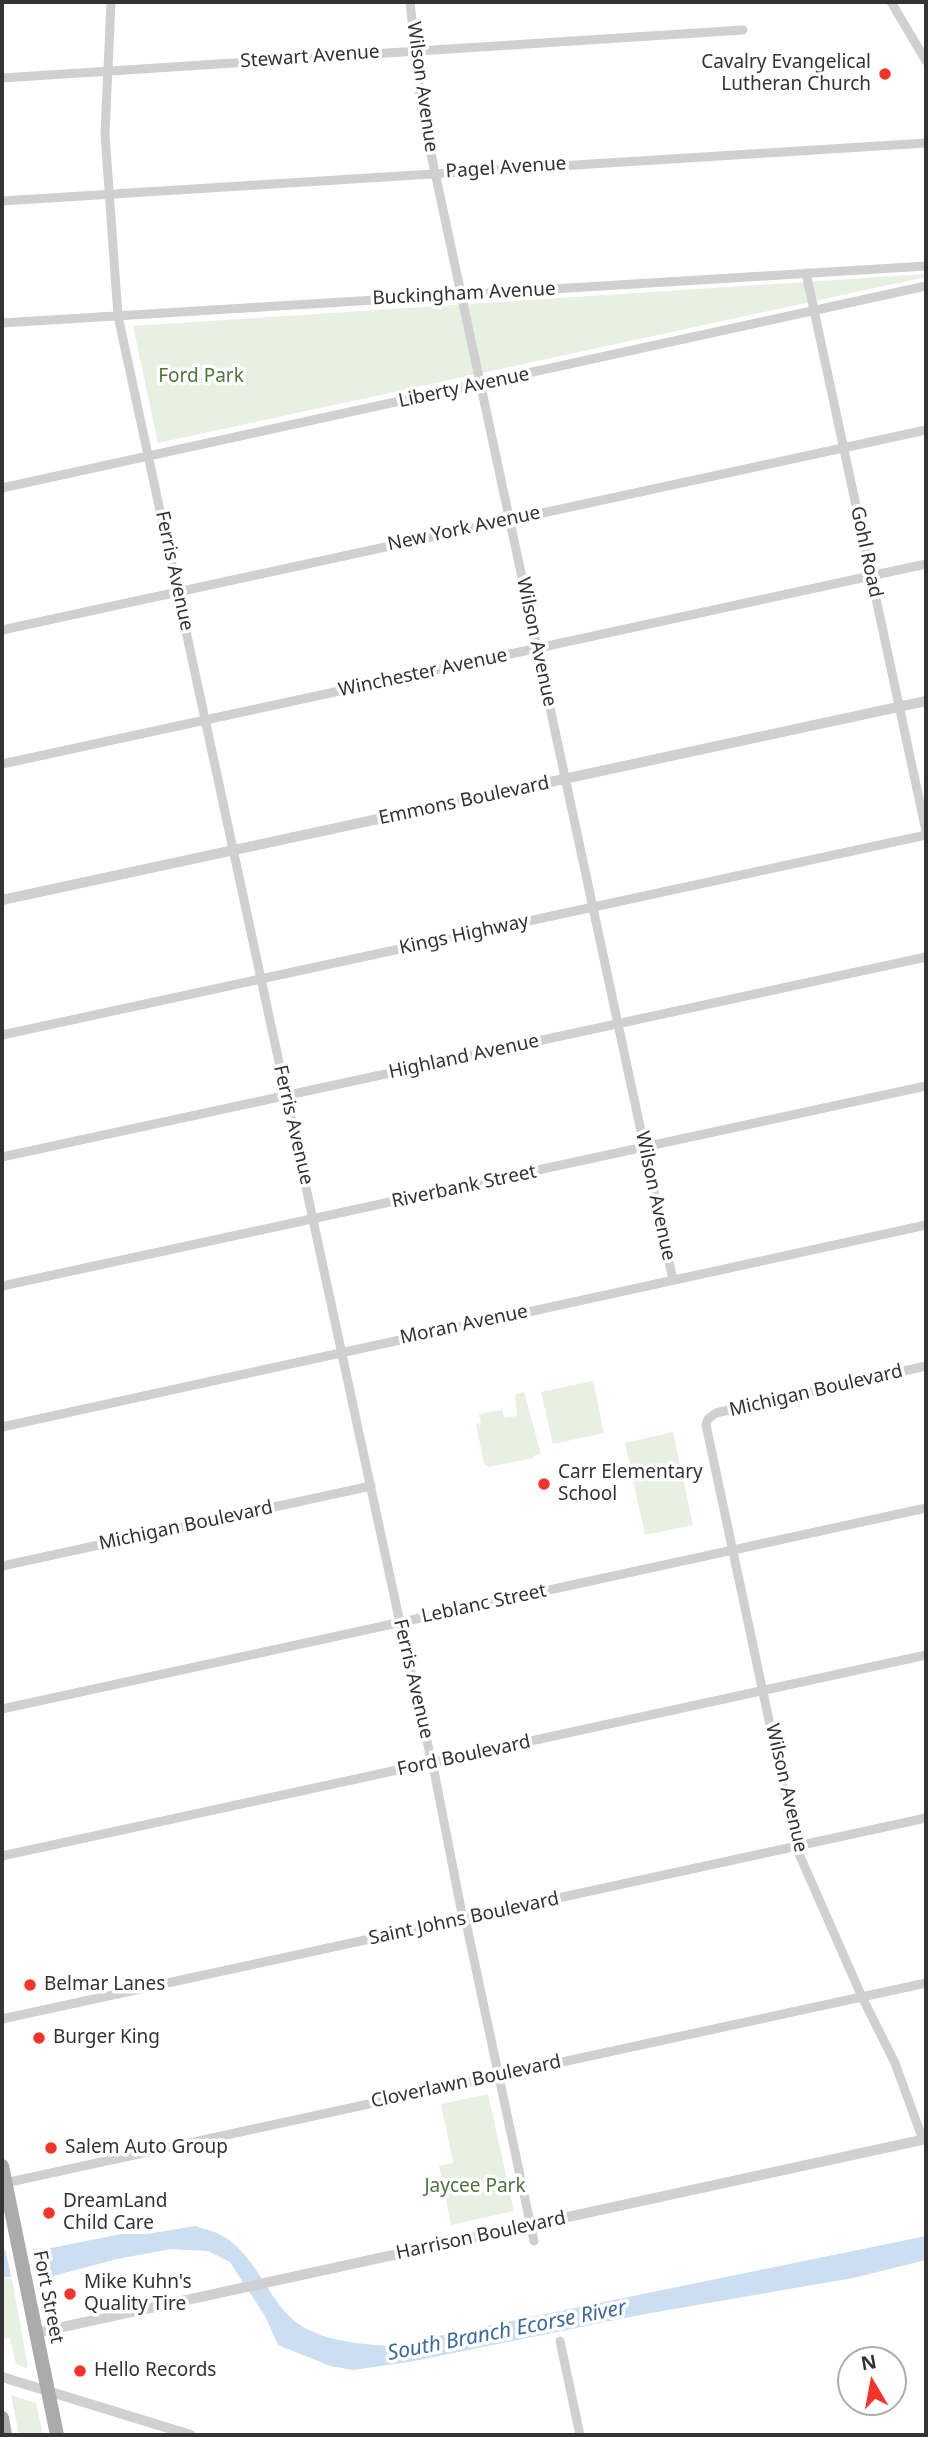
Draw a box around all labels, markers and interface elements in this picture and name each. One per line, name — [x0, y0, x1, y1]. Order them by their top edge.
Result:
street label: Wilson Avenue — [402, 20, 442, 154]
street label: Stewart Avenue — [240, 41, 380, 73]
place label: Cavalry Evangelical Lutheran Church — [701, 52, 871, 96]
marker: Cavalry Evangelical Lutheran Church — [877, 66, 893, 82]
street label: Pagel Avenue — [445, 152, 567, 184]
street label: Buckingham Avenue — [372, 278, 556, 310]
street label: Liberty Avenue — [396, 363, 532, 413]
park label: Ford Park — [158, 366, 244, 388]
street label: New York Avenue — [386, 502, 542, 556]
street label: Gohl Road — [845, 504, 887, 600]
street label: Ferris Avenue — [150, 509, 198, 633]
street label: Wilson Avenue — [511, 575, 561, 709]
street label: Winchester Avenue — [336, 644, 510, 702]
street label: Emmons Boulevard — [377, 772, 551, 830]
street label: Kings Highway — [397, 910, 531, 960]
street label: Highland Avenue — [387, 1030, 541, 1084]
street label: Ferris Avenue — [268, 1063, 318, 1187]
street label: Wilson Avenue — [630, 1129, 680, 1263]
street label: Riverbank Street — [390, 1161, 538, 1213]
street label: Moran Avenue — [398, 1300, 530, 1350]
street label: Michigan Boulevard — [727, 1360, 905, 1422]
place label: Carr Elementary School — [558, 1462, 703, 1506]
marker: Carr Elementary School — [536, 1476, 552, 1492]
street label: Michigan Boulevard — [97, 1496, 275, 1556]
street label: Leblanc Street — [420, 1580, 548, 1628]
street label: Ferris Avenue — [388, 1617, 438, 1741]
street label: Wilson Avenue — [760, 1721, 812, 1855]
street label: Ford Boulevard — [395, 1731, 533, 1781]
street label: Saint Johns Boulevard — [367, 1888, 561, 1950]
place label: Belmar Lanes — [44, 1974, 165, 1996]
marker: Belmar Lanes — [22, 1977, 38, 1993]
place label: Burger King — [53, 2027, 160, 2049]
marker: Burger King — [31, 2030, 47, 2046]
street label: Cloverlawn Boulevard — [369, 2051, 563, 2113]
place label: Salem Auto Group — [65, 2137, 228, 2159]
marker: Salem Auto Group — [43, 2140, 59, 2156]
park label: Jaycee Park — [424, 2176, 526, 2198]
place label: DreamLand Child Care — [63, 2191, 168, 2235]
marker: DreamLand Child Care — [41, 2205, 57, 2221]
street label: Harrison Boulevard — [394, 2207, 568, 2265]
street label: Fort Street — [28, 2249, 68, 2345]
place label: Mike Kuhn's Quality Tire — [84, 2272, 192, 2316]
marker: Mike Kuhn's Quality Tire — [62, 2286, 78, 2302]
water label: South Branch Ecorse River — [386, 2295, 628, 2367]
north arrow — [837, 2346, 907, 2416]
text: N — [859, 2348, 879, 2376]
place label: Hello Records — [94, 2360, 216, 2382]
marker: Hello Records — [72, 2363, 88, 2379]

